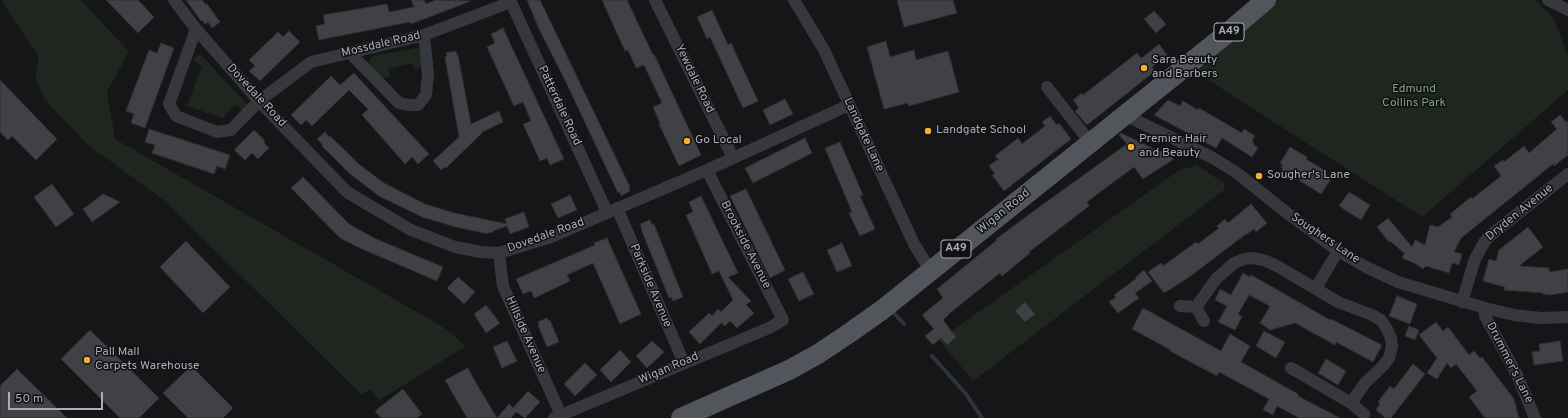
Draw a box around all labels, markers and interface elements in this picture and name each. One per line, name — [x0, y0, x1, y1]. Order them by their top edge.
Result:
road number: A49 — [1214, 23, 1244, 41]
street label: Mossdale Road — [340, 29, 422, 61]
street label: Yewdale Road — [671, 42, 717, 116]
place label: Sara Beauty and Barbers — [1152, 54, 1218, 82]
street label: Dovedale Road — [223, 62, 289, 130]
marker: Sara Beauty and Barbers — [1139, 63, 1149, 73]
street label: Patterdale Road — [534, 64, 584, 148]
park label: Edmund Collins Park — [1382, 83, 1446, 111]
street label: Landgate Lane — [840, 96, 886, 174]
place label: Landgate School — [936, 124, 1026, 138]
marker: Landgate School — [923, 126, 933, 136]
place label: Premier Hair and Beauty — [1139, 133, 1207, 161]
place label: Go Local — [695, 134, 742, 148]
marker: Go Local — [682, 136, 692, 146]
marker: Premier Hair and Beauty — [1126, 142, 1136, 152]
place label: Sougher's Lane — [1267, 169, 1350, 183]
marker: Sougher's Lane — [1254, 171, 1264, 181]
street label: Dryden Avenue — [1483, 182, 1557, 244]
street label: Wigan Road — [975, 186, 1033, 238]
street label: Brookside Avenue — [717, 199, 773, 291]
street label: Soughers Lane — [1288, 211, 1362, 267]
street label: Dovedale Road — [506, 215, 586, 257]
road number: A49 — [941, 240, 971, 258]
street label: Parkside Avenue — [626, 242, 674, 330]
street label: Hillside Avenue — [502, 294, 548, 376]
street label: Drummer's Lane — [1482, 320, 1536, 406]
place label: Pall Mall Carpets Warehouse — [95, 346, 199, 374]
street label: Wigan Road — [637, 350, 701, 388]
marker: Pall Mall Carpets Warehouse — [82, 355, 92, 365]
scale bar — [10, 384, 105, 410]
text: 50 m — [15, 391, 43, 407]

